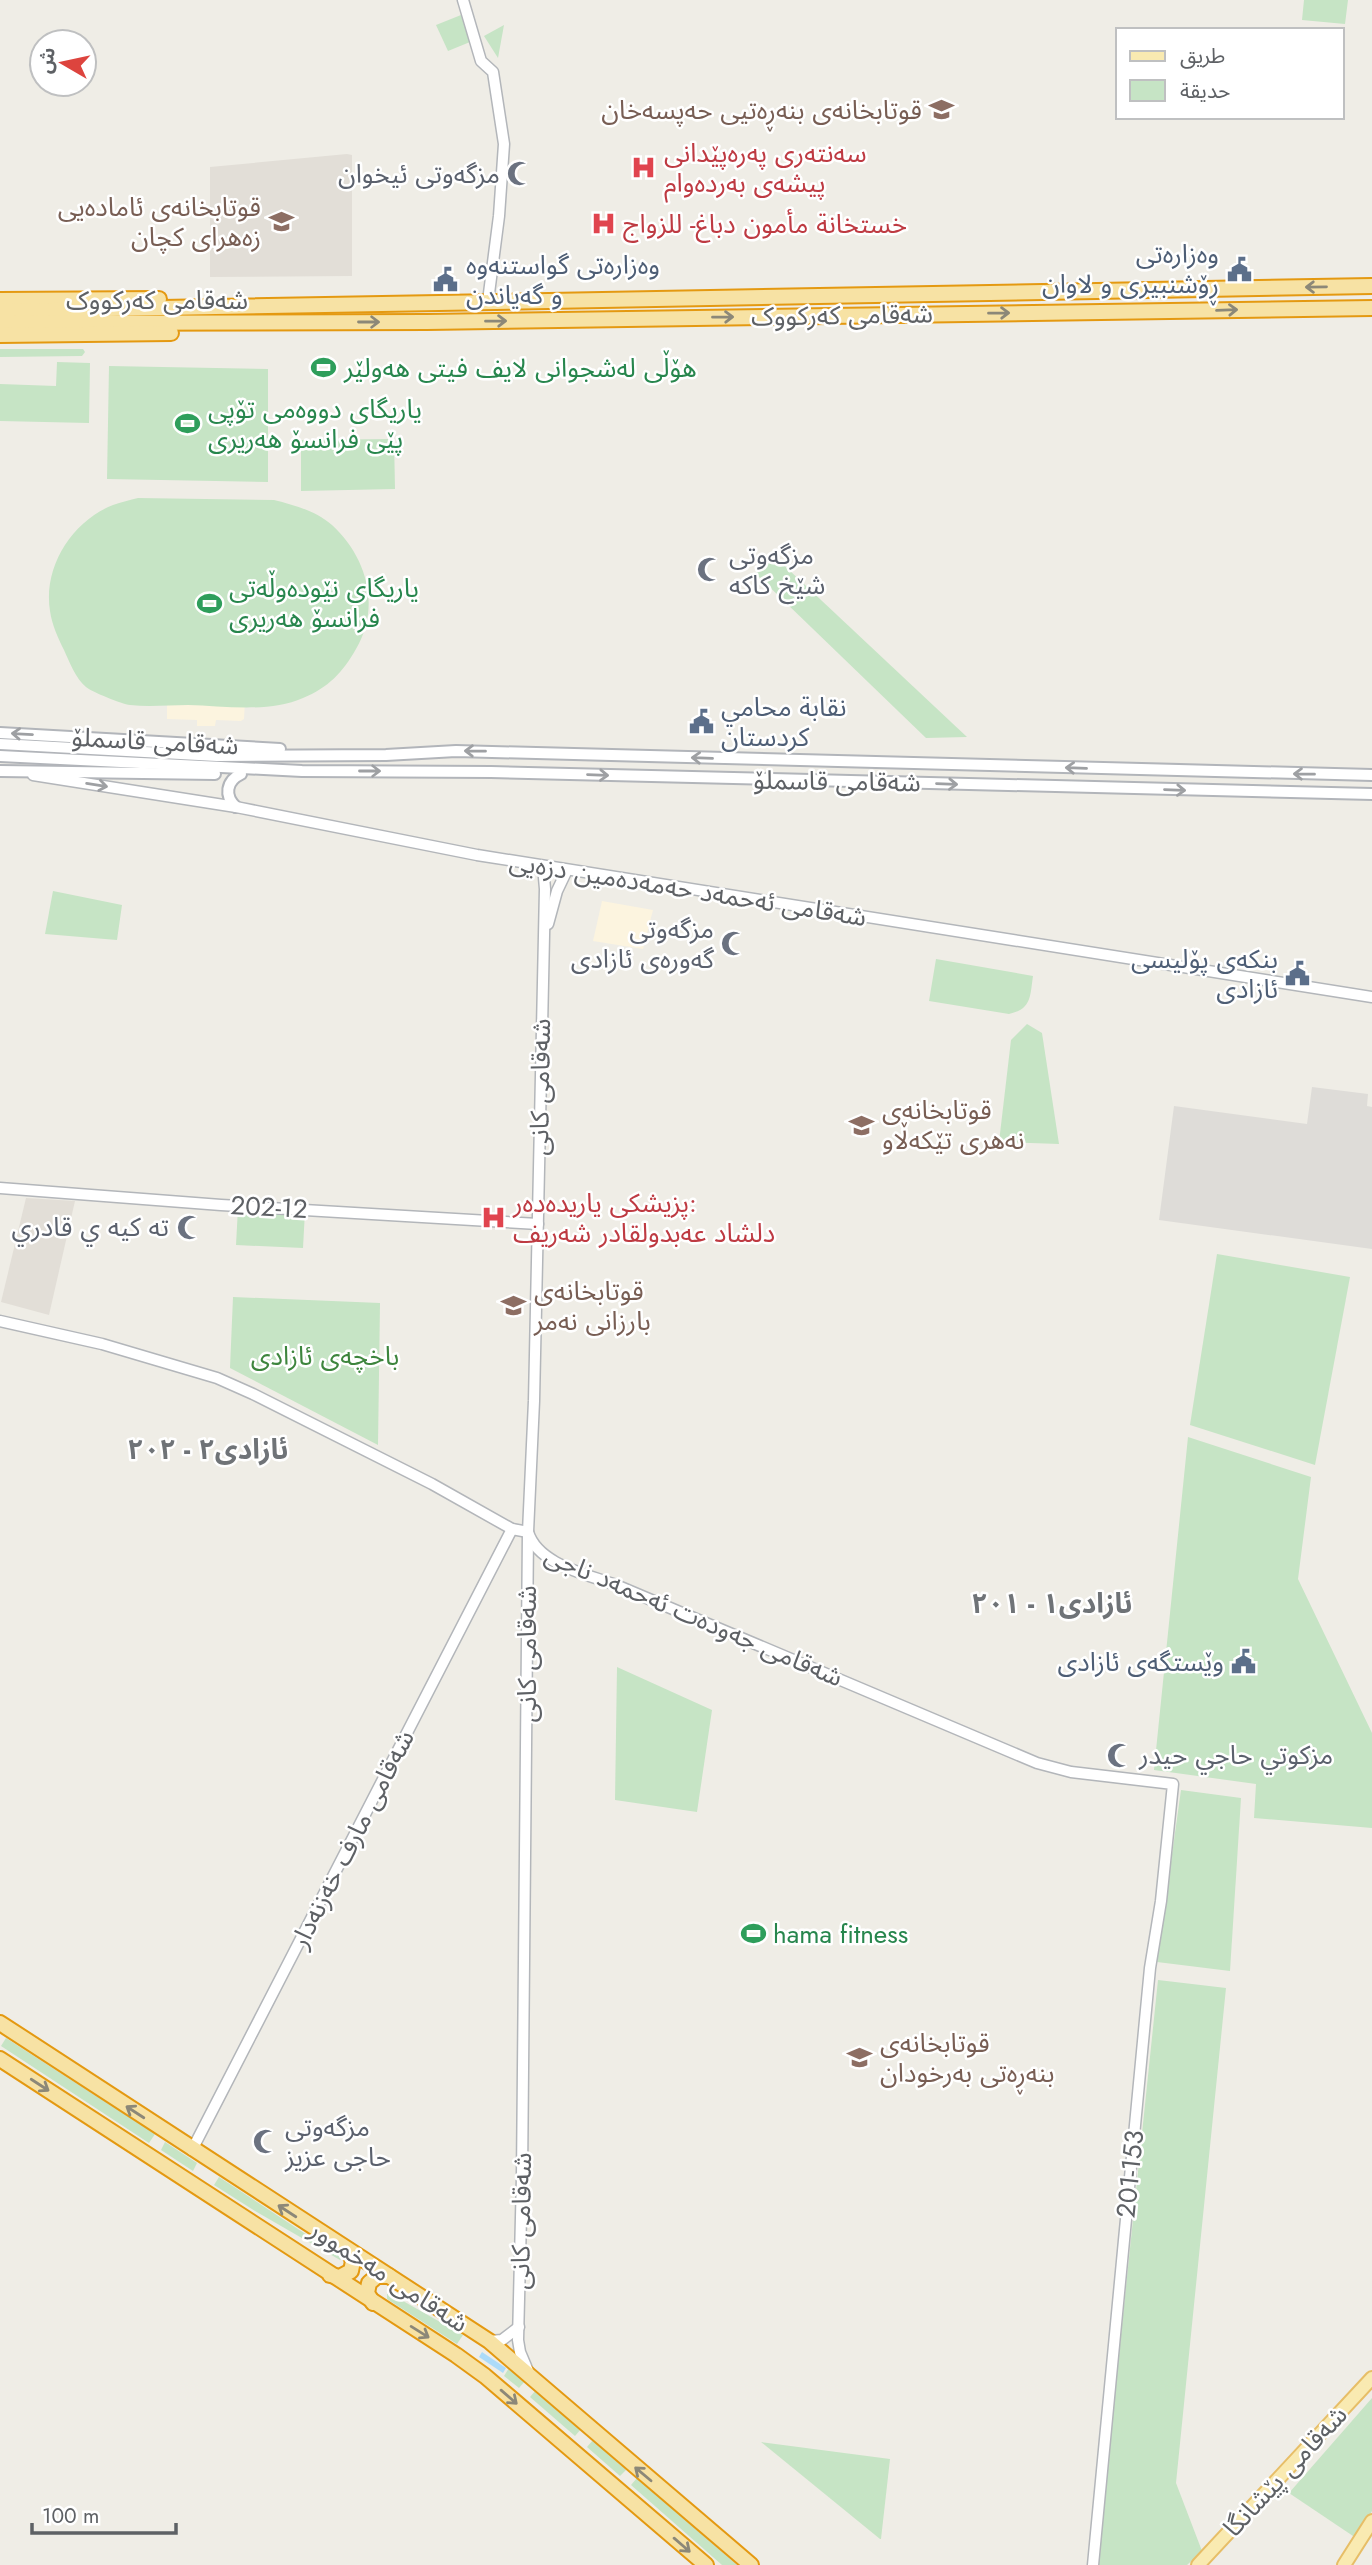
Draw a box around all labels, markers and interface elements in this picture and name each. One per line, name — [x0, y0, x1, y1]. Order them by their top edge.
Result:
north arrow — [28, 28, 98, 98]
legend — [1116, 28, 1344, 119]
text: طريق — [1180, 41, 1225, 71]
text: ش — [31, 45, 62, 75]
text: حديقة — [1180, 76, 1230, 106]
place label: قوتابخانەی بنەڕەتیی حەپسەخان — [601, 91, 922, 132]
school or university icon: قوتابخانەی بنەڕەتیی حەپسەخان — [928, 96, 956, 124]
place label: سەنتەری پەرەپێدانی پیشەی بەردەوام — [664, 134, 867, 203]
hospital icon: سەنتەری پەرەپێدانی پیشەی بەردەوام — [630, 154, 658, 182]
place label: مزگەوتی ئیخوان — [338, 155, 500, 193]
mosque icon: مزگەوتی ئیخوان — [506, 160, 534, 188]
place label: قوتابخانەی ئامادەیی زەهرای کچان — [58, 188, 261, 256]
place label: خستخانة مأمون دباغ- للزواج — [623, 205, 907, 243]
school or university icon: قوتابخانەی ئامادەیی زەهرای کچان — [267, 208, 295, 236]
hospital icon: خستخانة مأمون دباغ- للزواج — [589, 210, 617, 238]
place label: وەزارەتی ڕۆشنبیری و لاوان — [1042, 235, 1219, 306]
place label: وەزارەتی گواستنەوە و گەیاندن — [466, 246, 660, 314]
public building icon: وەزارەتی ڕۆشنبیری و لاوان — [1225, 255, 1253, 283]
public building icon: وەزارەتی گواستنەوە و گەیاندن — [432, 266, 460, 294]
one-way arrow — [1305, 280, 1328, 294]
street label: شەقامی کەرکووک — [66, 281, 248, 319]
street label: شەقامی کەرکووک — [751, 294, 933, 336]
one-way arrow — [1215, 303, 1238, 317]
one-way arrow — [988, 306, 1011, 320]
one-way arrow — [711, 310, 734, 324]
one-way arrow — [484, 314, 507, 328]
one-way arrow — [358, 315, 381, 329]
place label: هۆڵی لەشجوانی لایف فیتی هەولێر — [343, 349, 697, 387]
sports icon: هۆڵی لەشجوانی لایف فیتی هەولێر — [310, 354, 338, 382]
place label: یاریگای دووەمی تۆپی پێی فرانسۆ هەریری — [208, 390, 422, 458]
sports icon: یاریگای دووەمی تۆپی پێی فرانسۆ هەریری — [174, 410, 202, 438]
place label: مزگه‌وتی شێخ كاكه — [729, 536, 825, 605]
mosque icon: مزگه‌وتی شێخ كاكه — [695, 556, 723, 584]
place label: یاریگای نێودەوڵەتی فرانسۆ هەریری — [229, 569, 419, 637]
sports icon: یاریگای نێودەوڵەتی فرانسۆ هەریری — [195, 589, 223, 617]
place label: نقابة محامي كردستان — [721, 688, 846, 756]
public building icon: نقابة محامي كردستان — [687, 708, 715, 736]
street label: شەقامی قاسملۆ — [70, 718, 240, 764]
one-way arrow — [11, 728, 34, 741]
one-way arrow — [463, 745, 486, 758]
one-way arrow — [691, 751, 714, 764]
street label: شەقامی قاسملۆ — [753, 761, 921, 801]
one-way arrow — [1065, 762, 1088, 775]
one-way arrow — [358, 764, 381, 778]
one-way arrow — [1293, 767, 1316, 781]
one-way arrow — [586, 768, 609, 781]
one-way arrow — [936, 777, 959, 790]
one-way arrow — [85, 779, 108, 792]
one-way arrow — [1163, 784, 1186, 797]
street label: شەقامی ئەحمەد حەمەدەمین دزەیی — [507, 842, 869, 936]
place label: مزگەوتی گەورەی ئازادی — [571, 910, 714, 978]
mosque icon: مزگەوتی گەورەی ئازادی — [720, 930, 748, 958]
place label: بنکەی پۆلیسی ئازادی — [1131, 940, 1278, 1008]
public building icon: بنکەی پۆلیسی ئازادی — [1284, 960, 1312, 988]
street label: شەقامی کانی — [520, 1018, 560, 1156]
place label: قوتابخانه‌ی نه‌هری تێكه‌ڵاو — [882, 1091, 1024, 1159]
school or university icon: قوتابخانه‌ی نه‌هری تێكه‌ڵاو — [848, 1111, 876, 1139]
place label: پزیشکی یاریدەدەر: دلشاد عەبدولقادر شەریف — [512, 1184, 775, 1252]
street label: 202-12 — [229, 1186, 309, 1228]
hospital icon: پزیشکی یاریدەدەر: دلشاد عەبدولقادر شەریف — [479, 1204, 507, 1232]
place label: ته كيه ي قادري — [11, 1208, 169, 1247]
mosque icon: ته كيه ي قادري — [175, 1213, 203, 1241]
place label: قوتابخانەی بارزانی نەمر — [533, 1272, 651, 1340]
school or university icon: قوتابخانەی بارزانی نەمر — [500, 1292, 528, 1320]
park label: باخچەی ئازادی — [251, 1337, 399, 1375]
district label: ئازادی٢ - ٢٠٢ — [128, 1429, 288, 1470]
street label: شەقامی جەودەت ئەحمەد ناجی — [539, 1536, 849, 1696]
district label: ئازادی١ - ٢٠١ — [972, 1583, 1132, 1624]
street label: شەقامی کانی — [508, 1585, 546, 1723]
place label: وێستگەی ئازادی — [1058, 1643, 1224, 1681]
public building icon: وێستگەی ئازادی — [1230, 1648, 1258, 1676]
street label: شەقامی مارف خەزنەدار — [280, 1723, 424, 1956]
place label: مزكوتي حاجي حيدر — [1138, 1736, 1333, 1775]
mosque icon: مزكوتي حاجي حيدر — [1105, 1741, 1133, 1769]
place label: hama fitness — [773, 1915, 908, 1953]
sports icon: hama fitness — [739, 1920, 767, 1948]
place label: قوتابخانەی بنەڕەتی بەرخودان — [880, 2024, 1054, 2095]
school or university icon: قوتابخانەی بنەڕەتی بەرخودان — [846, 2044, 874, 2072]
one-way arrow — [30, 2078, 49, 2093]
one-way arrow — [126, 2105, 146, 2119]
place label: مزگەوتی حاجی عزیز — [284, 2108, 391, 2176]
mosque icon: مزگەوتی حاجی عزیز — [251, 2128, 279, 2156]
street label: 201-153 — [1106, 2128, 1154, 2220]
street label: شەقامی کانی — [501, 2152, 541, 2290]
one-way arrow — [278, 2203, 297, 2218]
street label: شەقامی مەخموور — [301, 2210, 476, 2342]
one-way arrow — [409, 2326, 429, 2340]
one-way arrow — [500, 2389, 518, 2405]
street label: شەقامی پێشانگا — [1214, 2397, 1356, 2545]
one-way arrow — [634, 2466, 652, 2482]
scale bar — [32, 2492, 175, 2536]
text: 100 m — [42, 2501, 99, 2531]
one-way arrow — [673, 2537, 691, 2553]

